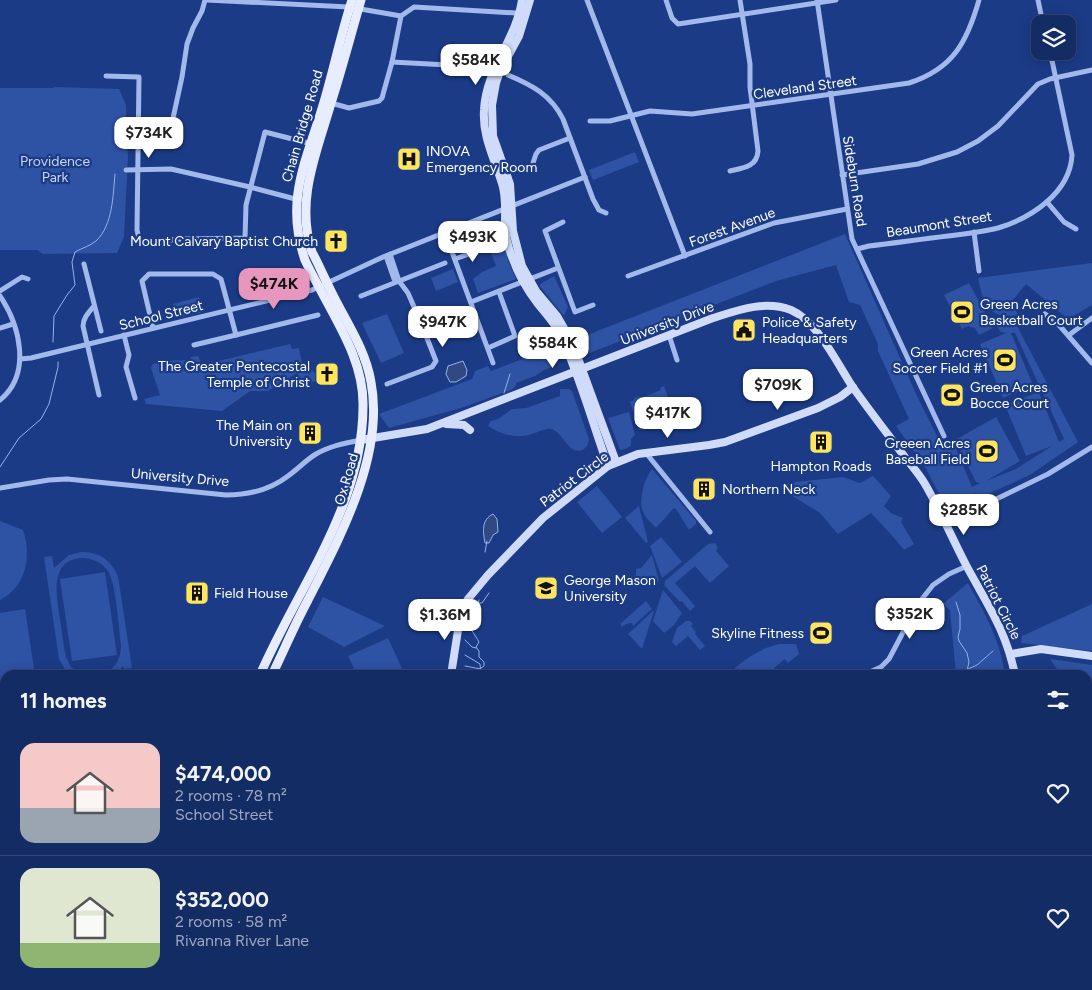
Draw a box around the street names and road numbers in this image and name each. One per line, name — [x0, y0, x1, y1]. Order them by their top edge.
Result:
street label: Chain Bridge Road — [278, 68, 327, 184]
street label: Cleveland Street — [752, 72, 858, 103]
street label: Sideburn Road — [839, 134, 870, 228]
street label: Forest Avenue — [687, 204, 778, 251]
street label: Beaumont Street — [885, 208, 993, 241]
street label: School Street — [117, 297, 205, 334]
street label: University Drive — [618, 298, 717, 349]
street label: Patriot Circle — [537, 448, 612, 511]
street label: Ox Road — [331, 451, 362, 507]
street label: University Drive — [130, 465, 230, 490]
street label: Patriot Circle — [972, 562, 1025, 643]

